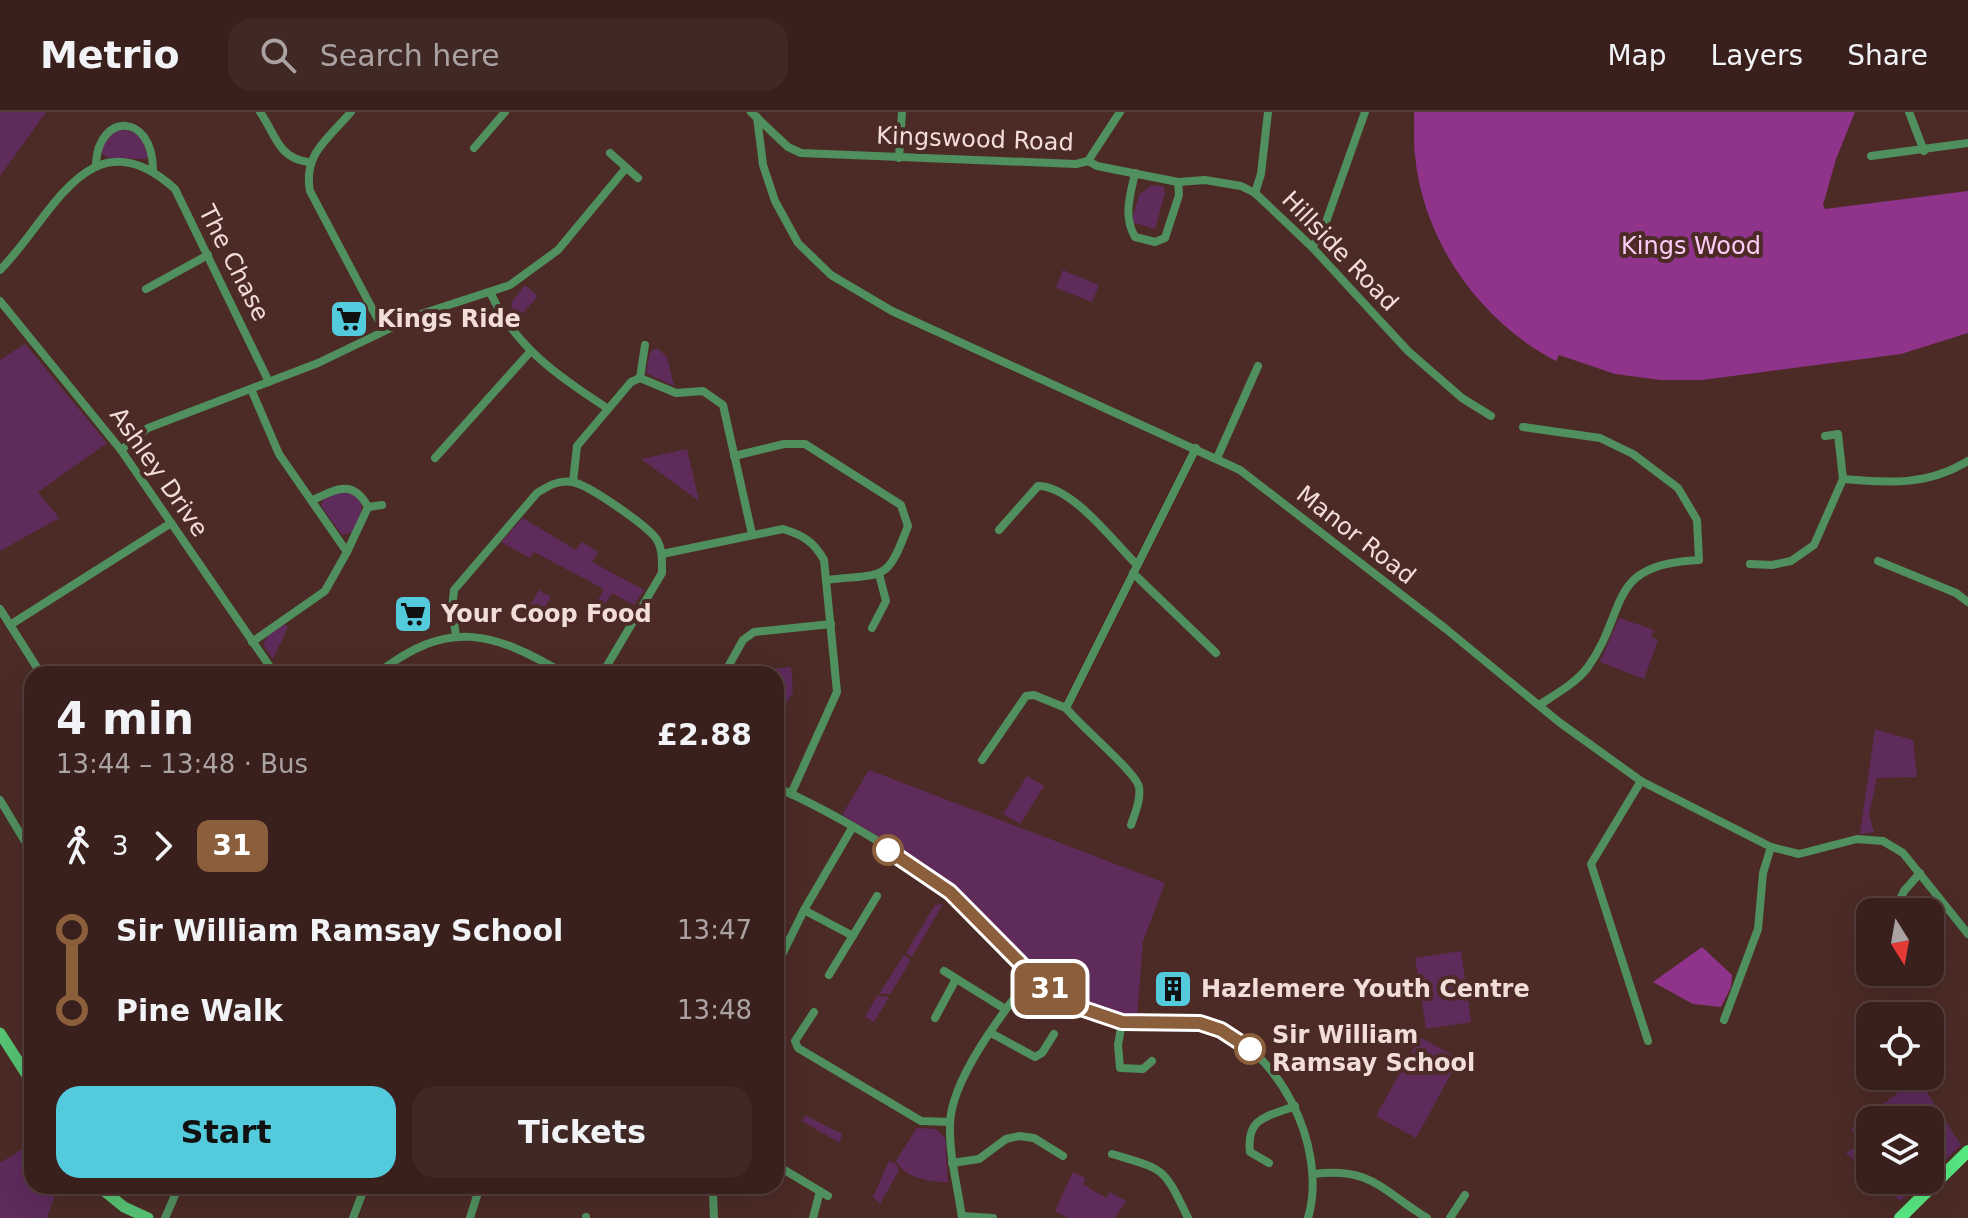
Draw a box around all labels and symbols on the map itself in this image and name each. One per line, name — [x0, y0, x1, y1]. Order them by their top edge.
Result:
street label: Kingswood Road — [876, 122, 1074, 156]
street label: Hillside Road — [1276, 185, 1404, 317]
street label: The Chase — [192, 200, 275, 326]
park label: Kings Wood — [1621, 232, 1761, 260]
supermarket icon: Kings Ride — [328, 298, 370, 340]
place label: Kings Ride — [377, 305, 521, 333]
street label: Ashley Drive — [104, 402, 214, 542]
street label: Manor Road — [1291, 480, 1421, 590]
supermarket icon: Your Coop Food — [392, 593, 434, 635]
place label: Your Coop Food — [440, 600, 652, 628]
unlabelled marker — [873, 835, 903, 865]
north arrow — [1856, 898, 1944, 986]
line badge: 31 — [1014, 963, 1086, 1015]
building icon: Hazlemere Youth Centre — [1152, 968, 1194, 1010]
place label: Hazlemere Youth Centre — [1201, 975, 1530, 1003]
place label: Sir William Ramsay School — [1272, 1021, 1475, 1077]
marker: Sir William Ramsay School — [1235, 1034, 1265, 1064]

